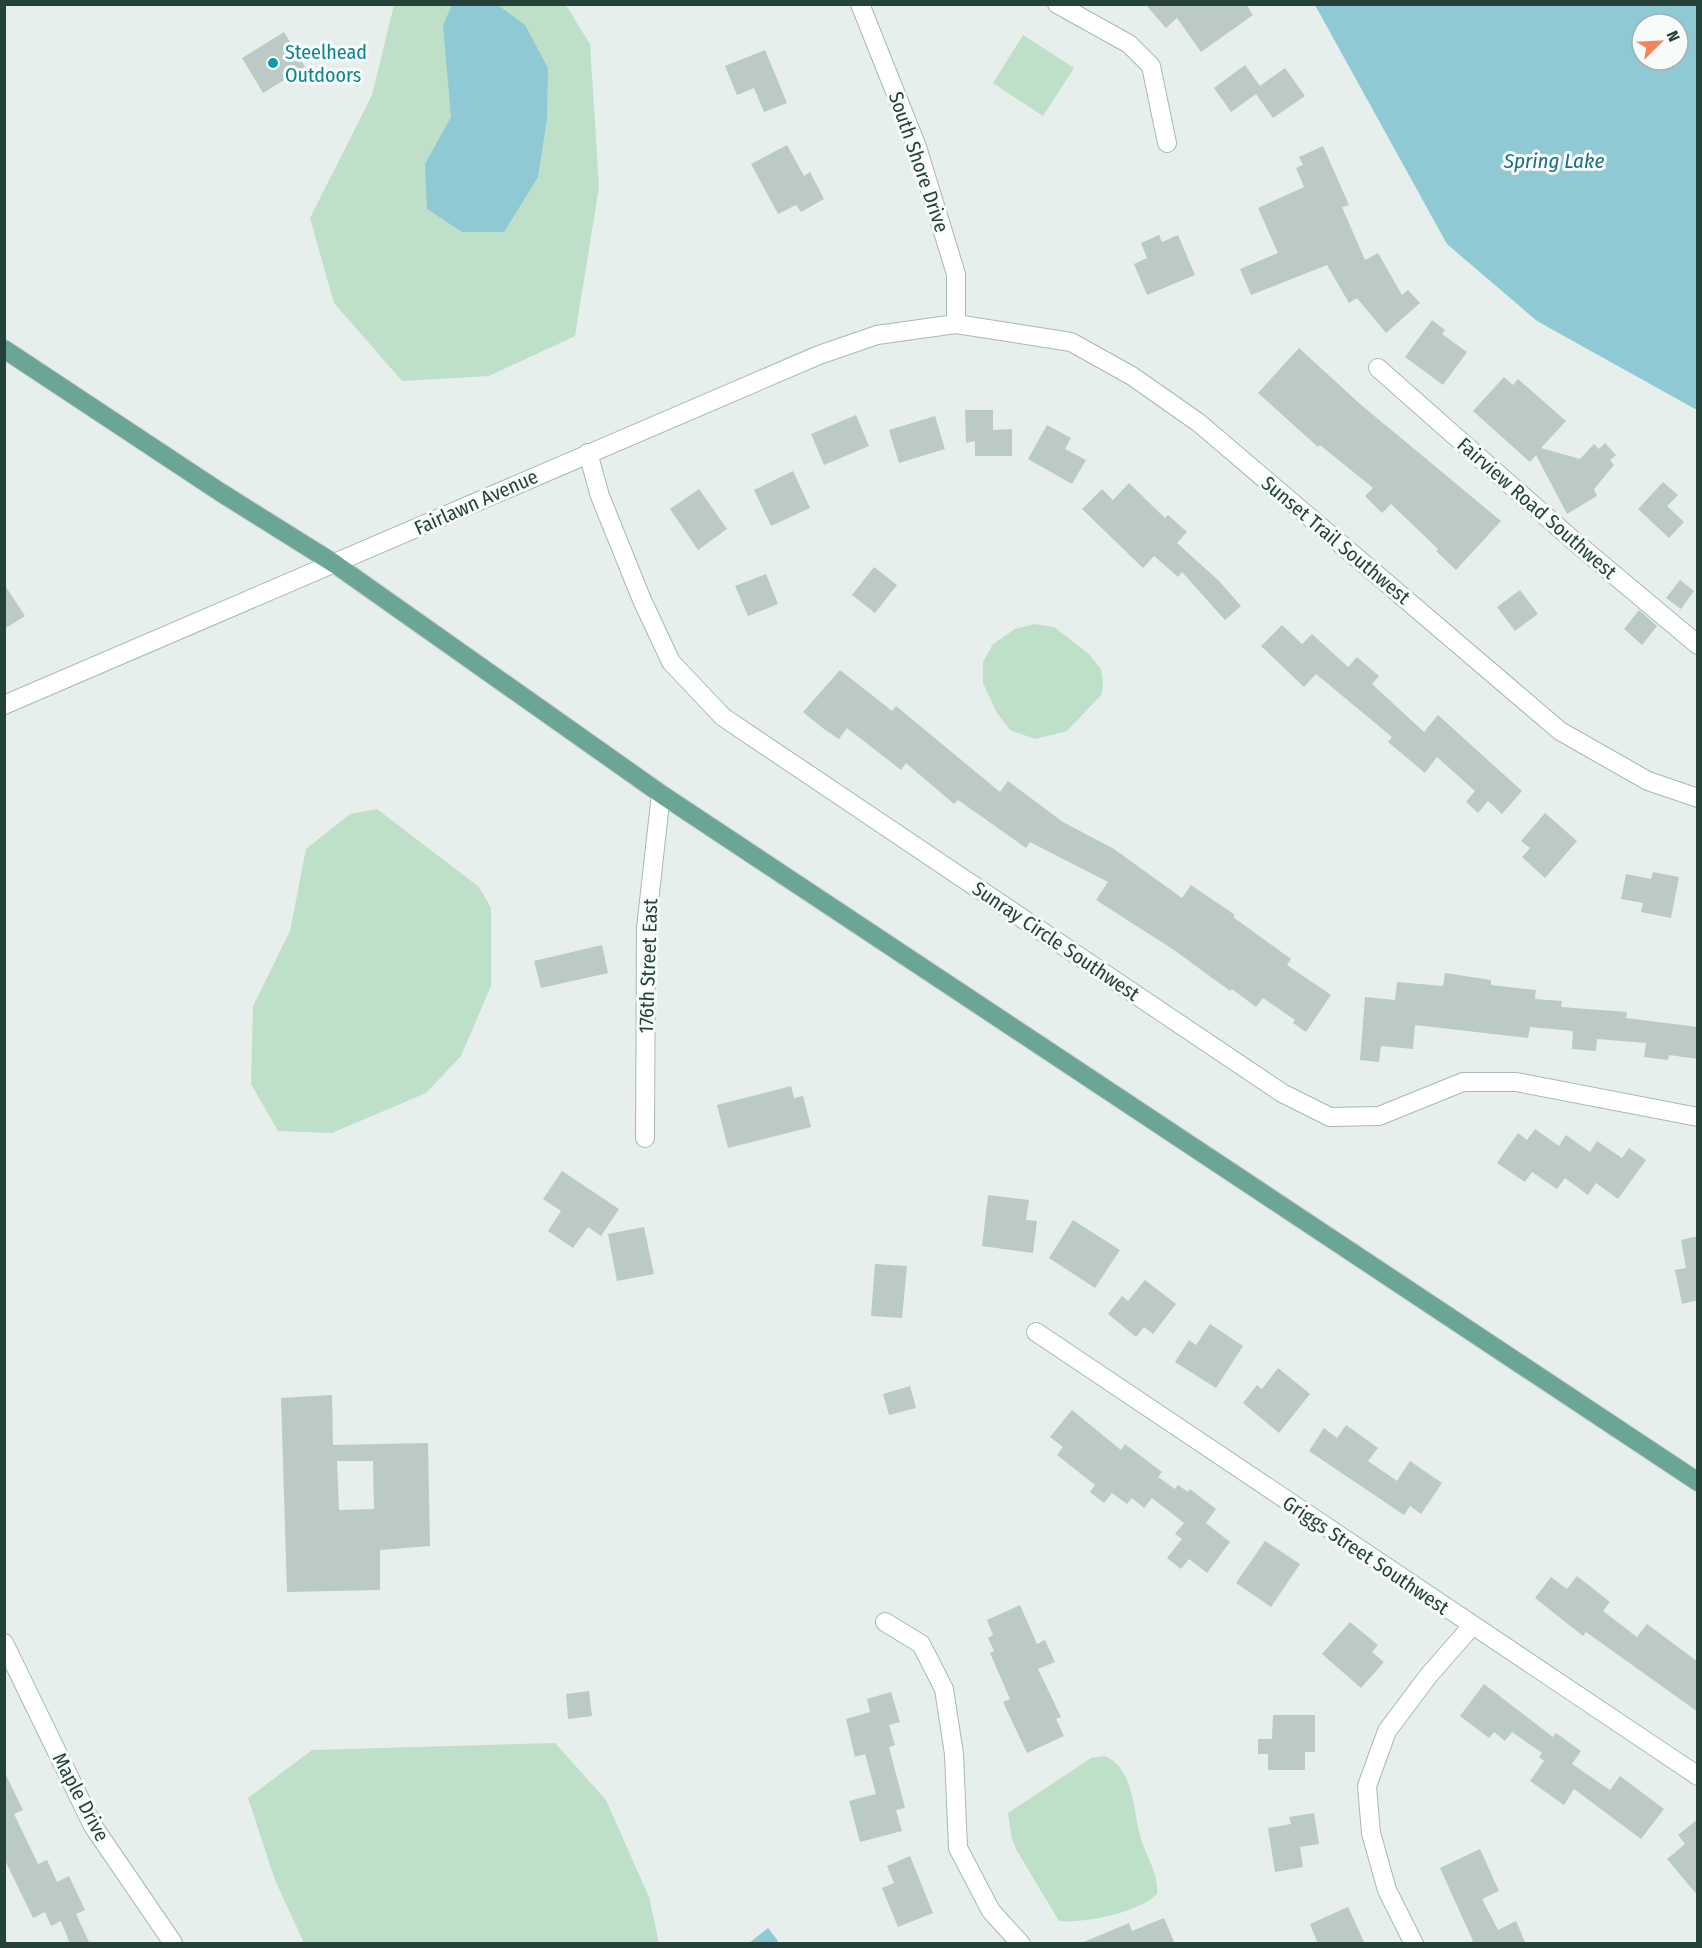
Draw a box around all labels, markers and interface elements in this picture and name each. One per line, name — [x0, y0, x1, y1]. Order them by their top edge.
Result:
north arrow — [1630, 12, 1690, 72]
text: N — [1663, 28, 1684, 44]
place label: Steelhead Outdoors — [285, 40, 367, 87]
marker: Steelhead Outdoors — [266, 56, 280, 70]
street label: South Shore Drive — [884, 89, 954, 235]
water label: Spring Lake — [1503, 148, 1604, 174]
street label: Fairview Road Southwest — [1452, 432, 1622, 584]
street label: Fairlawn Avenue — [411, 464, 541, 540]
street label: Sunset Trail Southwest — [1257, 471, 1415, 609]
street label: Sunray Circle Southwest — [968, 876, 1144, 1006]
street label: 176th Street East — [634, 898, 662, 1034]
street label: Griggs Street Southwest — [1278, 1490, 1454, 1620]
street label: Maple Drive — [48, 1749, 114, 1845]

